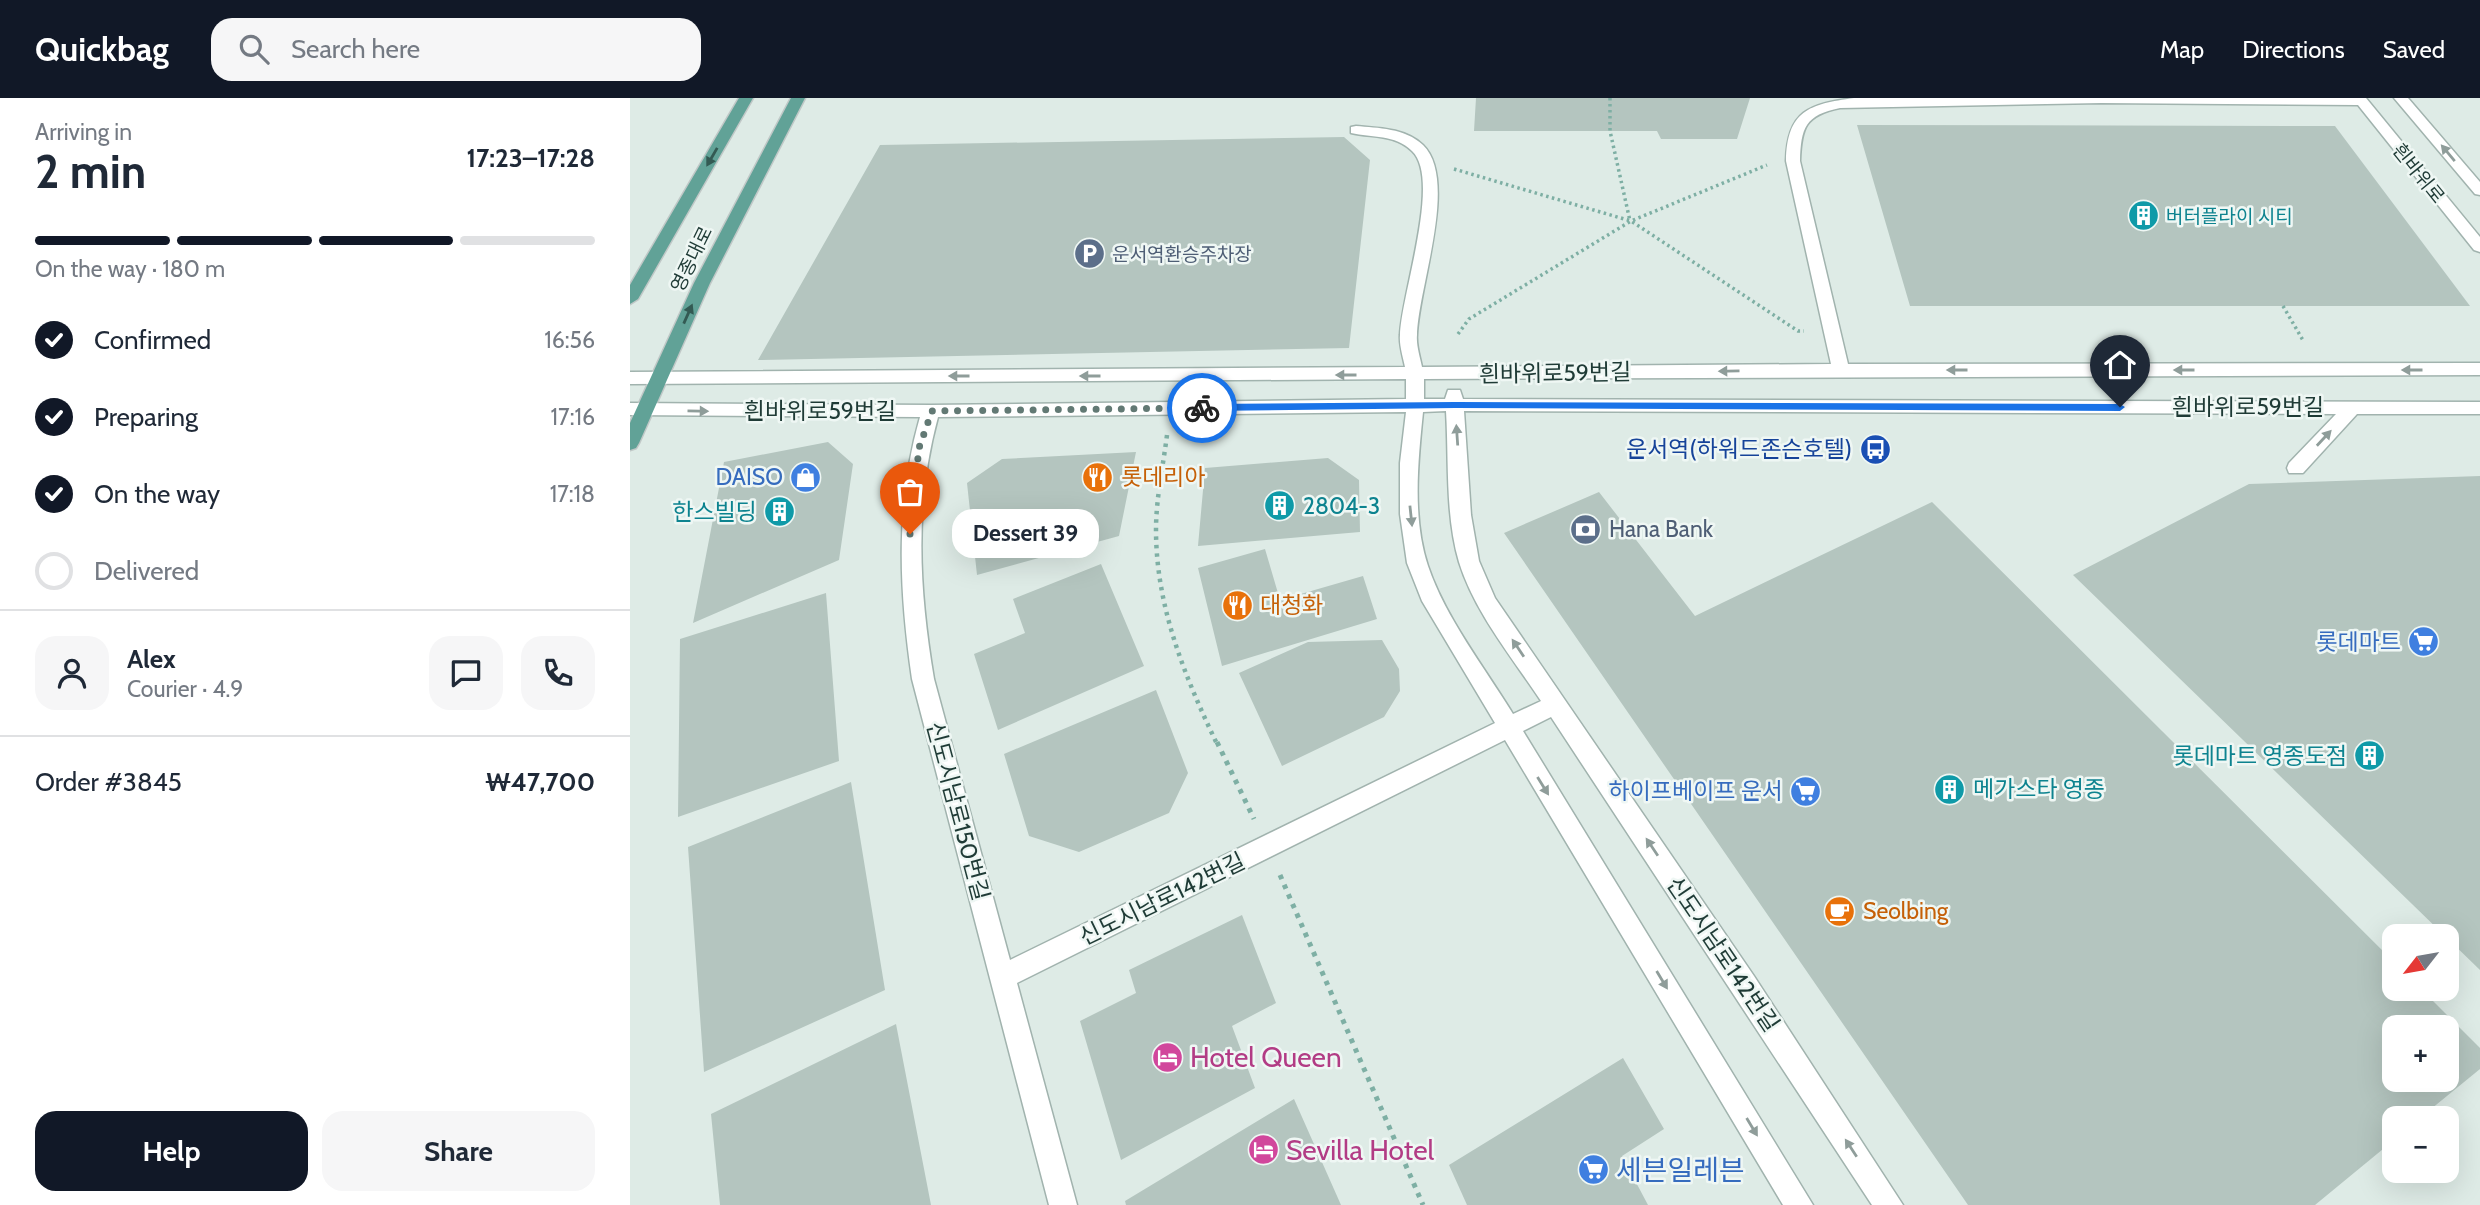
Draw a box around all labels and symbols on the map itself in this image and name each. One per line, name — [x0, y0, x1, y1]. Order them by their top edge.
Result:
street label: 흰바위로 — [2388, 139, 2450, 208]
one-way arrow — [2440, 144, 2455, 162]
one-way arrow — [706, 147, 718, 167]
building icon: 버터플라이 시티 — [2126, 199, 2160, 233]
place label: 버터플라이 시티 — [2166, 205, 2293, 228]
street label: 영종대로 — [666, 223, 717, 296]
parking icon: 운서역환승주차장 — [1072, 237, 1106, 271]
place label: 운서역환승주차장 — [1112, 243, 1252, 266]
one-way arrow — [682, 304, 694, 324]
pin — [2090, 335, 2150, 407]
street label: 흰바위로59번길 — [1479, 358, 1631, 388]
one-way arrow — [1946, 364, 1968, 376]
one-way arrow — [2173, 364, 2195, 376]
one-way arrow — [2401, 364, 2423, 376]
one-way arrow — [1718, 366, 1740, 377]
one-way arrow — [1335, 369, 1357, 381]
one-way arrow — [1079, 370, 1101, 382]
one-way arrow — [948, 371, 970, 382]
courier — [1167, 373, 1237, 443]
street label: 흰바위로59번길 — [2172, 393, 2324, 421]
street label: 흰바위로59번길 — [744, 397, 896, 425]
one-way arrow — [687, 405, 709, 417]
one-way arrow — [1451, 423, 1462, 445]
one-way arrow — [2315, 430, 2331, 447]
bus stop icon: 운서역(하워드존슨호텔) — [1858, 432, 1892, 466]
place label: 운서역(하워드존슨호텔) — [1626, 435, 1852, 463]
shop icon: DAISO — [789, 460, 823, 494]
restaurant icon: 롯데리아 — [1081, 460, 1115, 494]
pin — [880, 462, 940, 534]
place label: DAISO — [715, 463, 783, 491]
place label: 롯데리아 — [1121, 463, 1206, 491]
building icon: 2804-3 — [1263, 489, 1297, 523]
place label: 2804-3 — [1303, 492, 1380, 520]
building icon: 한스빌딩 — [763, 495, 797, 529]
place label: 한스빌딩 — [672, 498, 757, 526]
one-way arrow — [1405, 505, 1416, 527]
callout: Dessert 39 — [952, 510, 1099, 558]
bank icon: Hana Bank — [1569, 512, 1603, 546]
place label: Hana Bank — [1609, 515, 1714, 543]
restaurant icon: 대청화 — [1220, 588, 1254, 622]
place label: 대청화 — [1260, 591, 1323, 619]
supermarket icon: 롯데마트 — [2407, 625, 2441, 659]
place label: 롯데마트 — [2316, 628, 2401, 656]
one-way arrow — [1511, 638, 1524, 658]
street label: 신도시남로150번길 — [921, 718, 995, 904]
building icon: 롯데마트 영종도점 — [2353, 739, 2387, 773]
place label: 롯데마트 영종도점 — [2173, 742, 2347, 770]
building icon: 메가스타 영종 — [1933, 772, 1967, 806]
supermarket icon: 하이프베이프 운서 — [1789, 774, 1823, 808]
place label: 메가스타 영종 — [1973, 775, 2105, 803]
one-way arrow — [1537, 776, 1550, 796]
place label: 하이프베이프 운서 — [1609, 777, 1783, 805]
one-way arrow — [1645, 838, 1659, 856]
street label: 신도시남로142번길 — [1075, 847, 1249, 951]
street label: 신도시남로142번길 — [1661, 871, 1785, 1037]
cafe icon: Seolbing — [1823, 894, 1857, 928]
place label: Seolbing — [1863, 897, 1949, 925]
north arrow — [2382, 924, 2459, 1001]
one-way arrow — [1655, 971, 1668, 990]
hotel icon: Hotel Queen — [1150, 1040, 1184, 1074]
place label: Hotel Queen — [1190, 1040, 1342, 1074]
one-way arrow — [1745, 1118, 1758, 1137]
hotel icon: Sevilla Hotel — [1246, 1133, 1280, 1167]
place label: Sevilla Hotel — [1286, 1133, 1434, 1167]
one-way arrow — [1845, 1138, 1858, 1158]
supermarket icon: 세븐일레븐 — [1576, 1153, 1610, 1187]
place label: 세븐일레븐 — [1616, 1153, 1745, 1187]

